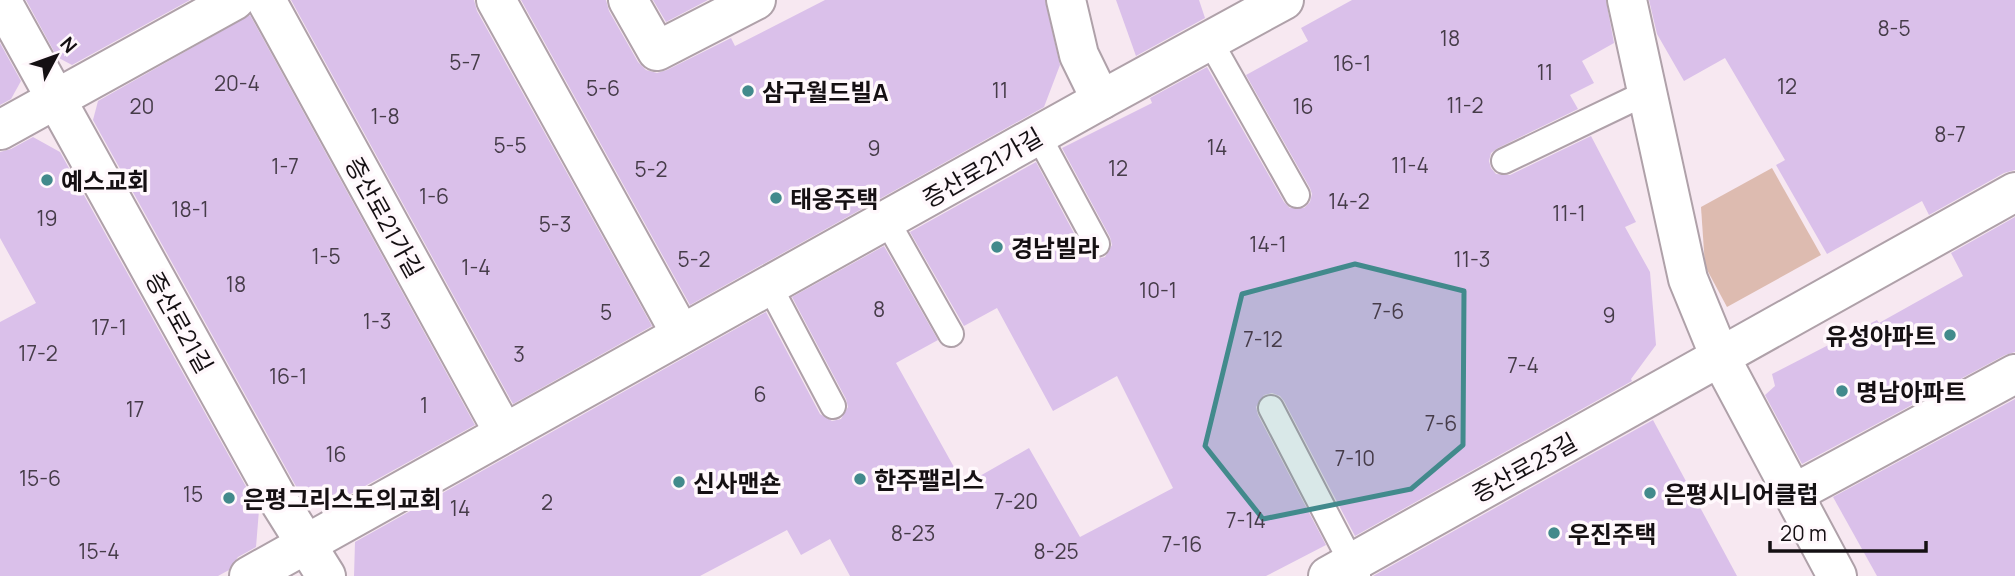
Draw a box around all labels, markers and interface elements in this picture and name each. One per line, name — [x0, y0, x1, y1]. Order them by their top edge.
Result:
house number: 8-5 — [1877, 14, 1911, 42]
north arrow — [21, 21, 91, 91]
house number: 18 — [1440, 24, 1460, 52]
text: N — [55, 31, 83, 59]
house number: 5-7 — [449, 48, 481, 76]
house number: 16-1 — [1333, 49, 1371, 77]
house number: 11 — [1537, 58, 1553, 86]
house number: 20-4 — [214, 69, 260, 97]
house number: 12 — [1777, 72, 1797, 100]
house number: 5-6 — [586, 74, 620, 102]
place label: 삼구월드빌A — [762, 75, 889, 108]
house number: 11 — [992, 76, 1008, 104]
marker: 삼구월드빌A — [740, 83, 756, 99]
house number: 11-2 — [1446, 91, 1484, 119]
house number: 20 — [130, 92, 154, 120]
house number: 16 — [1292, 92, 1314, 120]
house number: 1-8 — [370, 102, 400, 130]
street label: 증산로21가길 — [916, 119, 1048, 215]
house number: 8-7 — [1934, 120, 1966, 148]
house number: 5-5 — [493, 131, 527, 159]
house number: 14 — [1207, 133, 1227, 161]
house number: 9 — [867, 134, 881, 162]
street label: 증산로21가길 — [338, 151, 432, 283]
house number: 11-4 — [1391, 151, 1429, 179]
house number: 1-7 — [271, 152, 299, 180]
house number: 12 — [1108, 154, 1128, 182]
house number: 5-2 — [635, 155, 667, 183]
place label: 예스교회 — [61, 164, 149, 197]
marker: 예스교회 — [39, 172, 55, 188]
house number: 1-6 — [419, 182, 449, 210]
place label: 태웅주택 — [790, 182, 878, 215]
house number: 14-2 — [1328, 187, 1370, 215]
marker: 태웅주택 — [768, 190, 784, 206]
house number: 18-1 — [171, 195, 209, 223]
house number: 11-1 — [1552, 199, 1586, 227]
house number: 19 — [36, 204, 58, 232]
house number: 5-3 — [539, 210, 571, 238]
house number: 14-1 — [1249, 230, 1287, 258]
place label: 경남빌라 — [1011, 231, 1099, 264]
marker: 경남빌라 — [989, 239, 1005, 255]
house number: 1-5 — [311, 242, 341, 270]
house number: 5-2 — [678, 245, 710, 273]
house number: 11-3 — [1454, 245, 1490, 273]
house number: 1-4 — [461, 253, 491, 281]
street label: 증산로21길 — [139, 265, 221, 379]
house number: 18 — [226, 270, 246, 298]
house number: 10-1 — [1139, 276, 1177, 304]
house number: 8 — [873, 295, 885, 323]
house number: 7-6 — [1372, 297, 1404, 325]
house number: 5 — [600, 298, 612, 326]
house number: 9 — [1602, 301, 1616, 329]
house number: 1-3 — [363, 307, 391, 335]
house number: 17-1 — [91, 313, 127, 341]
place label: 유성아파트 — [1826, 319, 1936, 352]
house number: 7-12 — [1243, 325, 1283, 353]
marker: 유성아파트 — [1942, 327, 1958, 343]
house number: 17-2 — [18, 339, 58, 367]
house number: 3 — [513, 340, 525, 368]
house number: 7-4 — [1507, 351, 1539, 379]
house number: 16-1 — [269, 362, 307, 390]
place label: 명남아파트 — [1856, 375, 1966, 408]
house number: 6 — [753, 380, 767, 408]
marker: 명남아파트 — [1834, 383, 1850, 399]
house number: 1 — [420, 391, 428, 419]
house number: 17 — [126, 395, 144, 423]
house number: 7-6 — [1425, 409, 1457, 437]
street label: 증산로23길 — [1466, 425, 1582, 509]
house number: 16 — [325, 440, 347, 468]
house number: 7-10 — [1335, 444, 1375, 472]
place label: 한주팰리스 — [874, 463, 984, 496]
house number: 15-6 — [19, 464, 61, 492]
place label: 신사맨숀 — [693, 466, 781, 499]
marker: 한주팰리스 — [852, 471, 868, 487]
marker: 신사맨숀 — [671, 474, 687, 490]
place label: 은평시니어클럽 — [1664, 477, 1819, 510]
house number: 15 — [183, 480, 203, 508]
place label: 은평그리스도의교회 — [243, 482, 442, 515]
marker: 은평시니어클럽 — [1642, 485, 1658, 501]
house number: 7-20 — [994, 487, 1038, 515]
house number: 2 — [541, 488, 553, 516]
marker: 은평그리스도의교회 — [221, 490, 237, 506]
house number: 14 — [450, 494, 470, 522]
house number: 7-14 — [1226, 506, 1266, 534]
scale bar — [1770, 510, 1926, 554]
place label: 우진주택 — [1568, 517, 1656, 550]
house number: 8-23 — [891, 519, 935, 547]
text: 20 m — [1780, 519, 1827, 547]
marker: 우진주택 — [1546, 525, 1562, 541]
house number: 7-16 — [1162, 530, 1202, 558]
house number: 15-4 — [78, 537, 120, 565]
house number: 8-25 — [1033, 537, 1079, 565]

